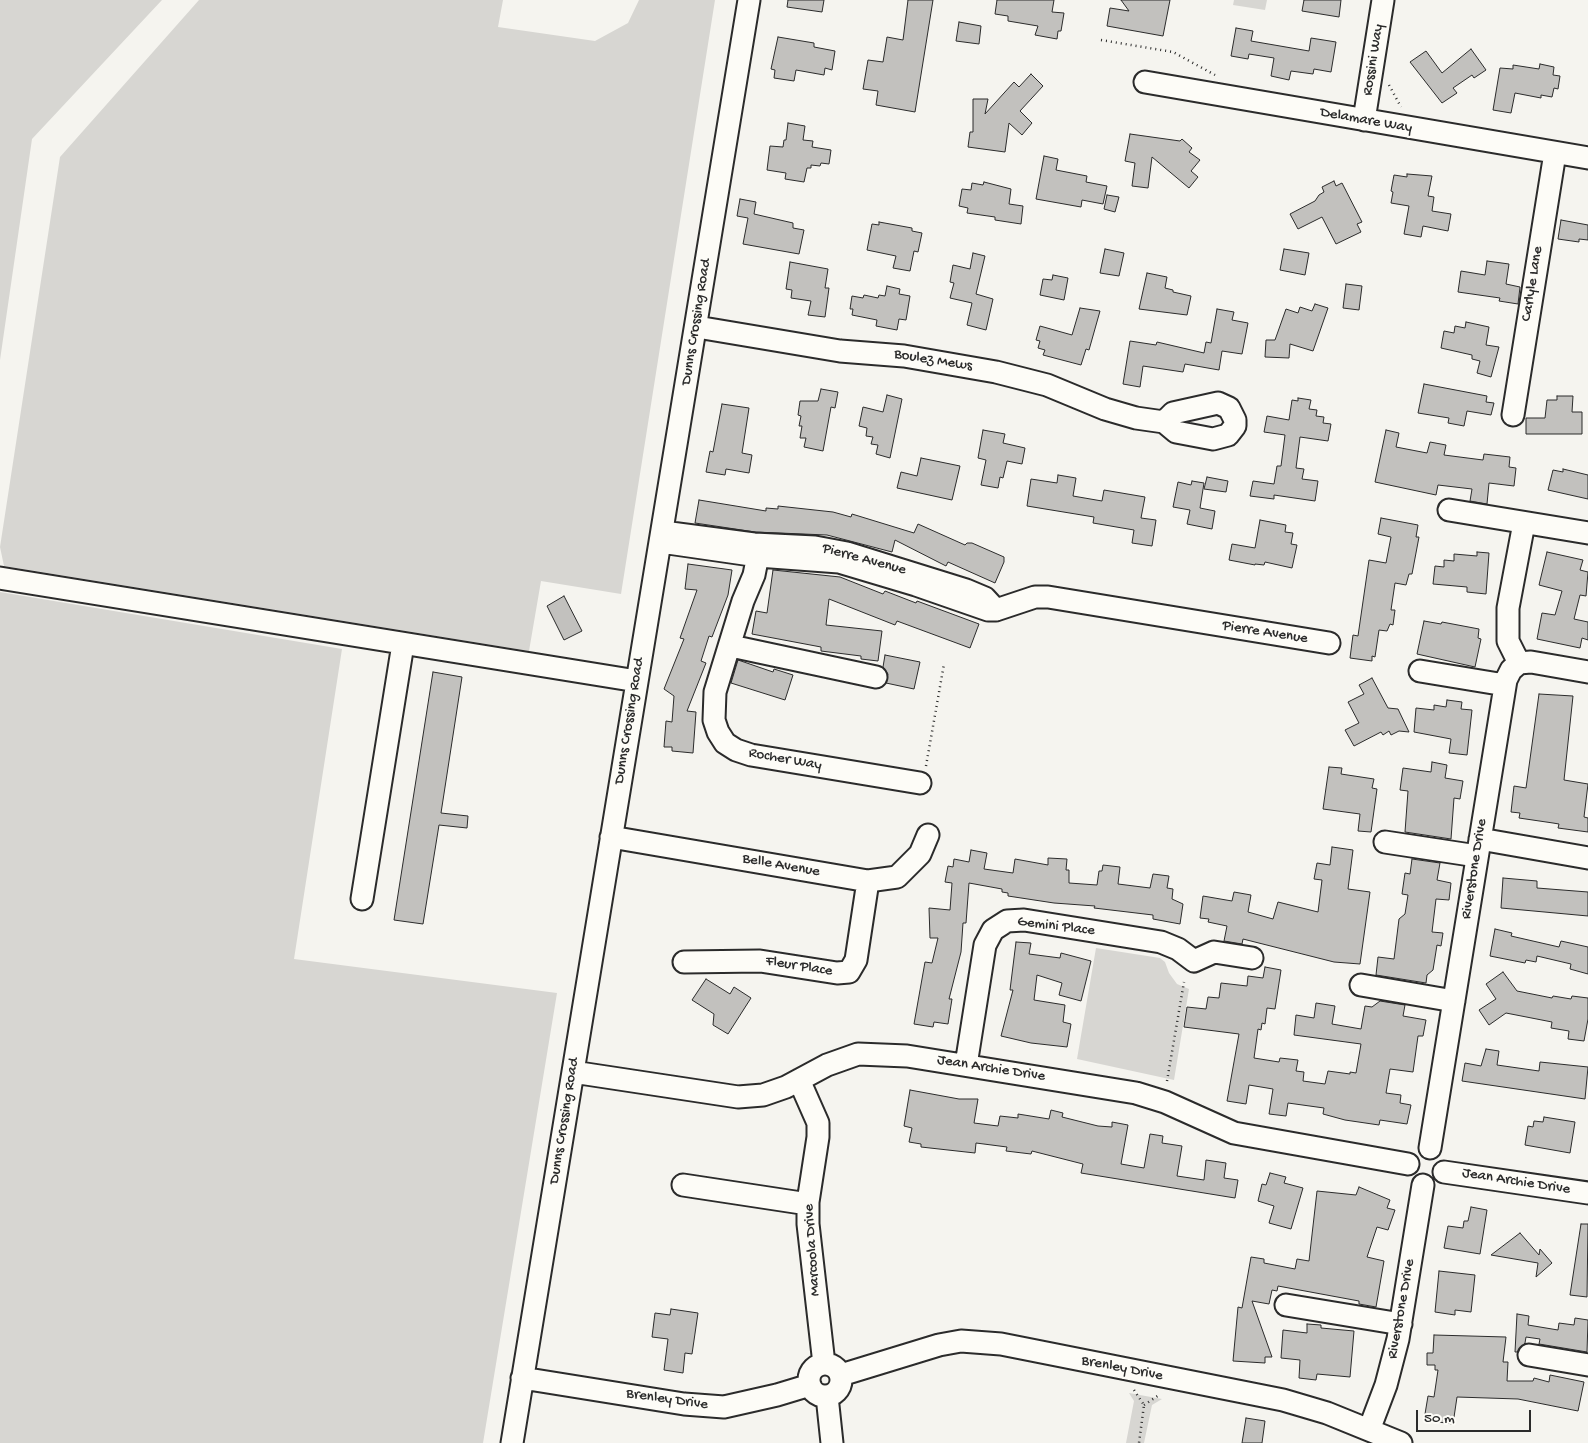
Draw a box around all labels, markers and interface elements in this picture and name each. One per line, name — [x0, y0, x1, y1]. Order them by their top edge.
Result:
street label: Rossini Way — [1359, 23, 1389, 97]
street label: Delamare Way — [1319, 104, 1413, 138]
street label: Carlyle Lane — [1518, 245, 1548, 323]
street label: Dunns Crossing Road — [678, 258, 716, 386]
street label: Boulez Mews — [893, 346, 973, 376]
street label: Pierre Avenue — [820, 540, 908, 580]
street label: Pierre Avenue — [1221, 617, 1309, 649]
street label: Dunns Crossing Road — [611, 657, 649, 785]
street label: Rocher Way — [747, 745, 823, 775]
street label: Riverstone Drive — [1458, 818, 1492, 920]
street label: Belle Avenue — [741, 850, 821, 882]
street label: Gemini Place — [1016, 913, 1096, 941]
street label: Fleur Place — [764, 953, 834, 981]
street label: Jean Archie Drive — [936, 1052, 1046, 1086]
street label: Dunns Crossing Road — [546, 1057, 584, 1185]
street label: Jean Archie Drive — [1461, 1165, 1571, 1199]
street label: Marcoola Drive — [801, 1203, 825, 1297]
street label: Riverstone Drive — [1384, 1258, 1420, 1360]
street label: Brenley Drive — [1080, 1352, 1164, 1386]
street label: Brenley Drive — [625, 1385, 709, 1415]
scale bar — [1418, 1400, 1533, 1432]
text: 50 m — [1424, 1410, 1455, 1428]

